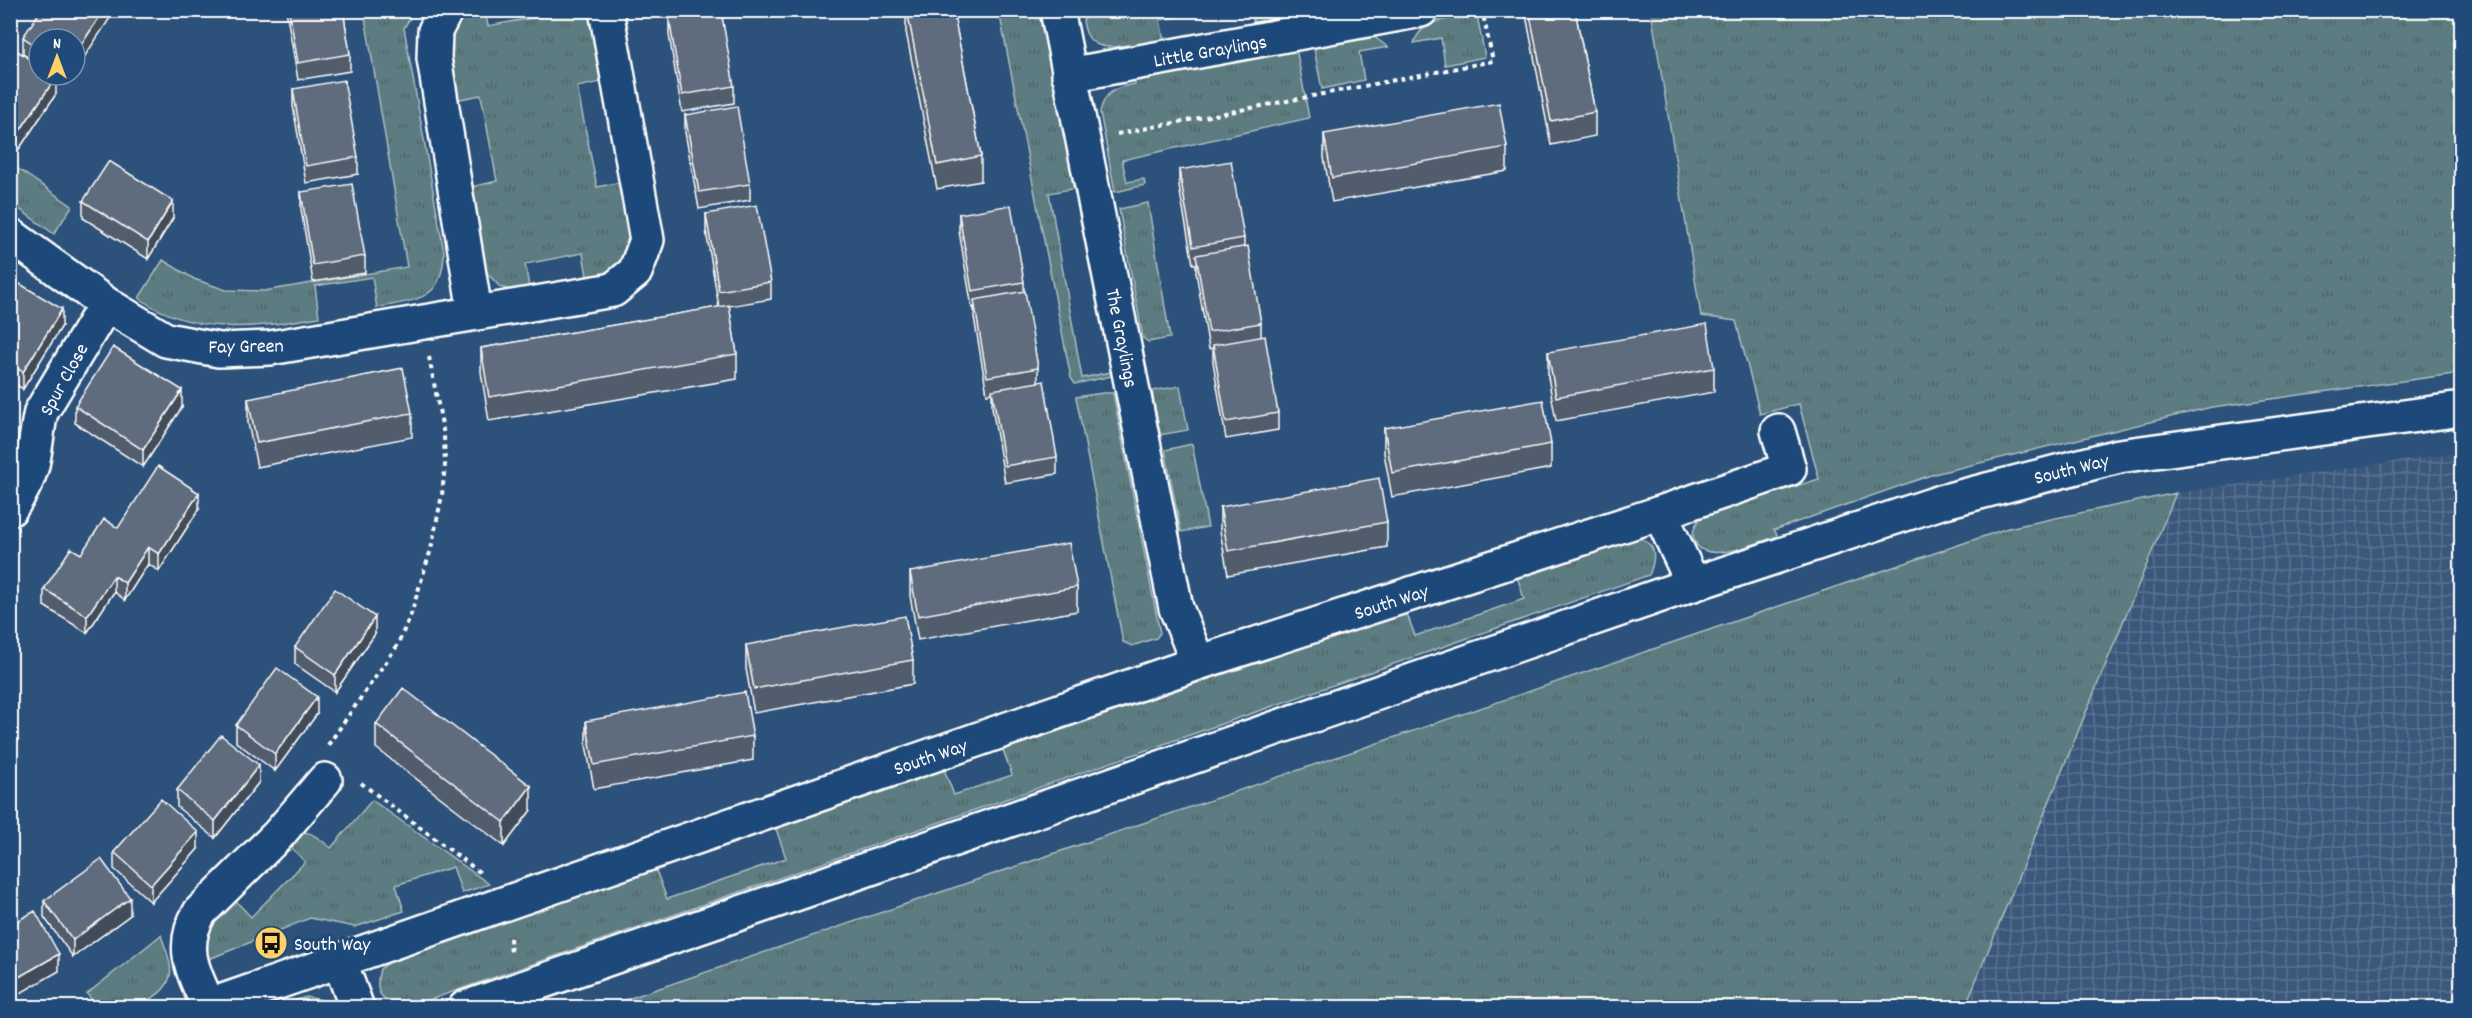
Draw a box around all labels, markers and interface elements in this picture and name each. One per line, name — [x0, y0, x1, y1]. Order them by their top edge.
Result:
north arrow — [27, 27, 87, 87]
street label: Little Graylings — [1152, 29, 1269, 77]
text: N — [53, 33, 61, 56]
street label: The Graylings — [1097, 287, 1143, 391]
street label: Fay Green — [208, 333, 284, 363]
street label: Spur Close — [34, 339, 97, 422]
street label: South Way — [2031, 448, 2113, 494]
street label: South Way — [1351, 578, 1433, 629]
street label: South Way — [890, 733, 973, 785]
bus stop icon: South Way — [253, 925, 289, 961]
place label: South Way — [294, 932, 371, 960]

